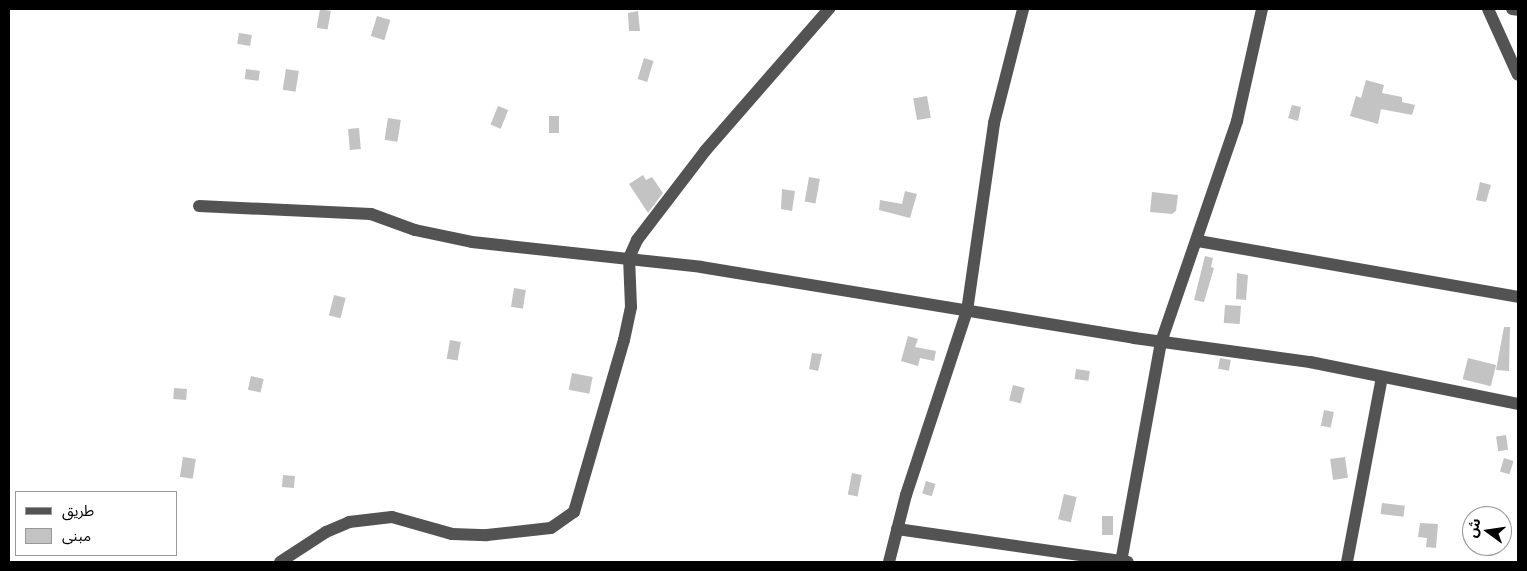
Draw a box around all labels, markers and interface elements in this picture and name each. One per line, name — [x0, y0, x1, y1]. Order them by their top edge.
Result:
legend — [15, 491, 178, 556]
text: طريق — [62, 501, 94, 519]
north arrow — [1462, 506, 1512, 556]
text: ش — [1462, 516, 1483, 539]
text: مبنى — [62, 526, 91, 544]

